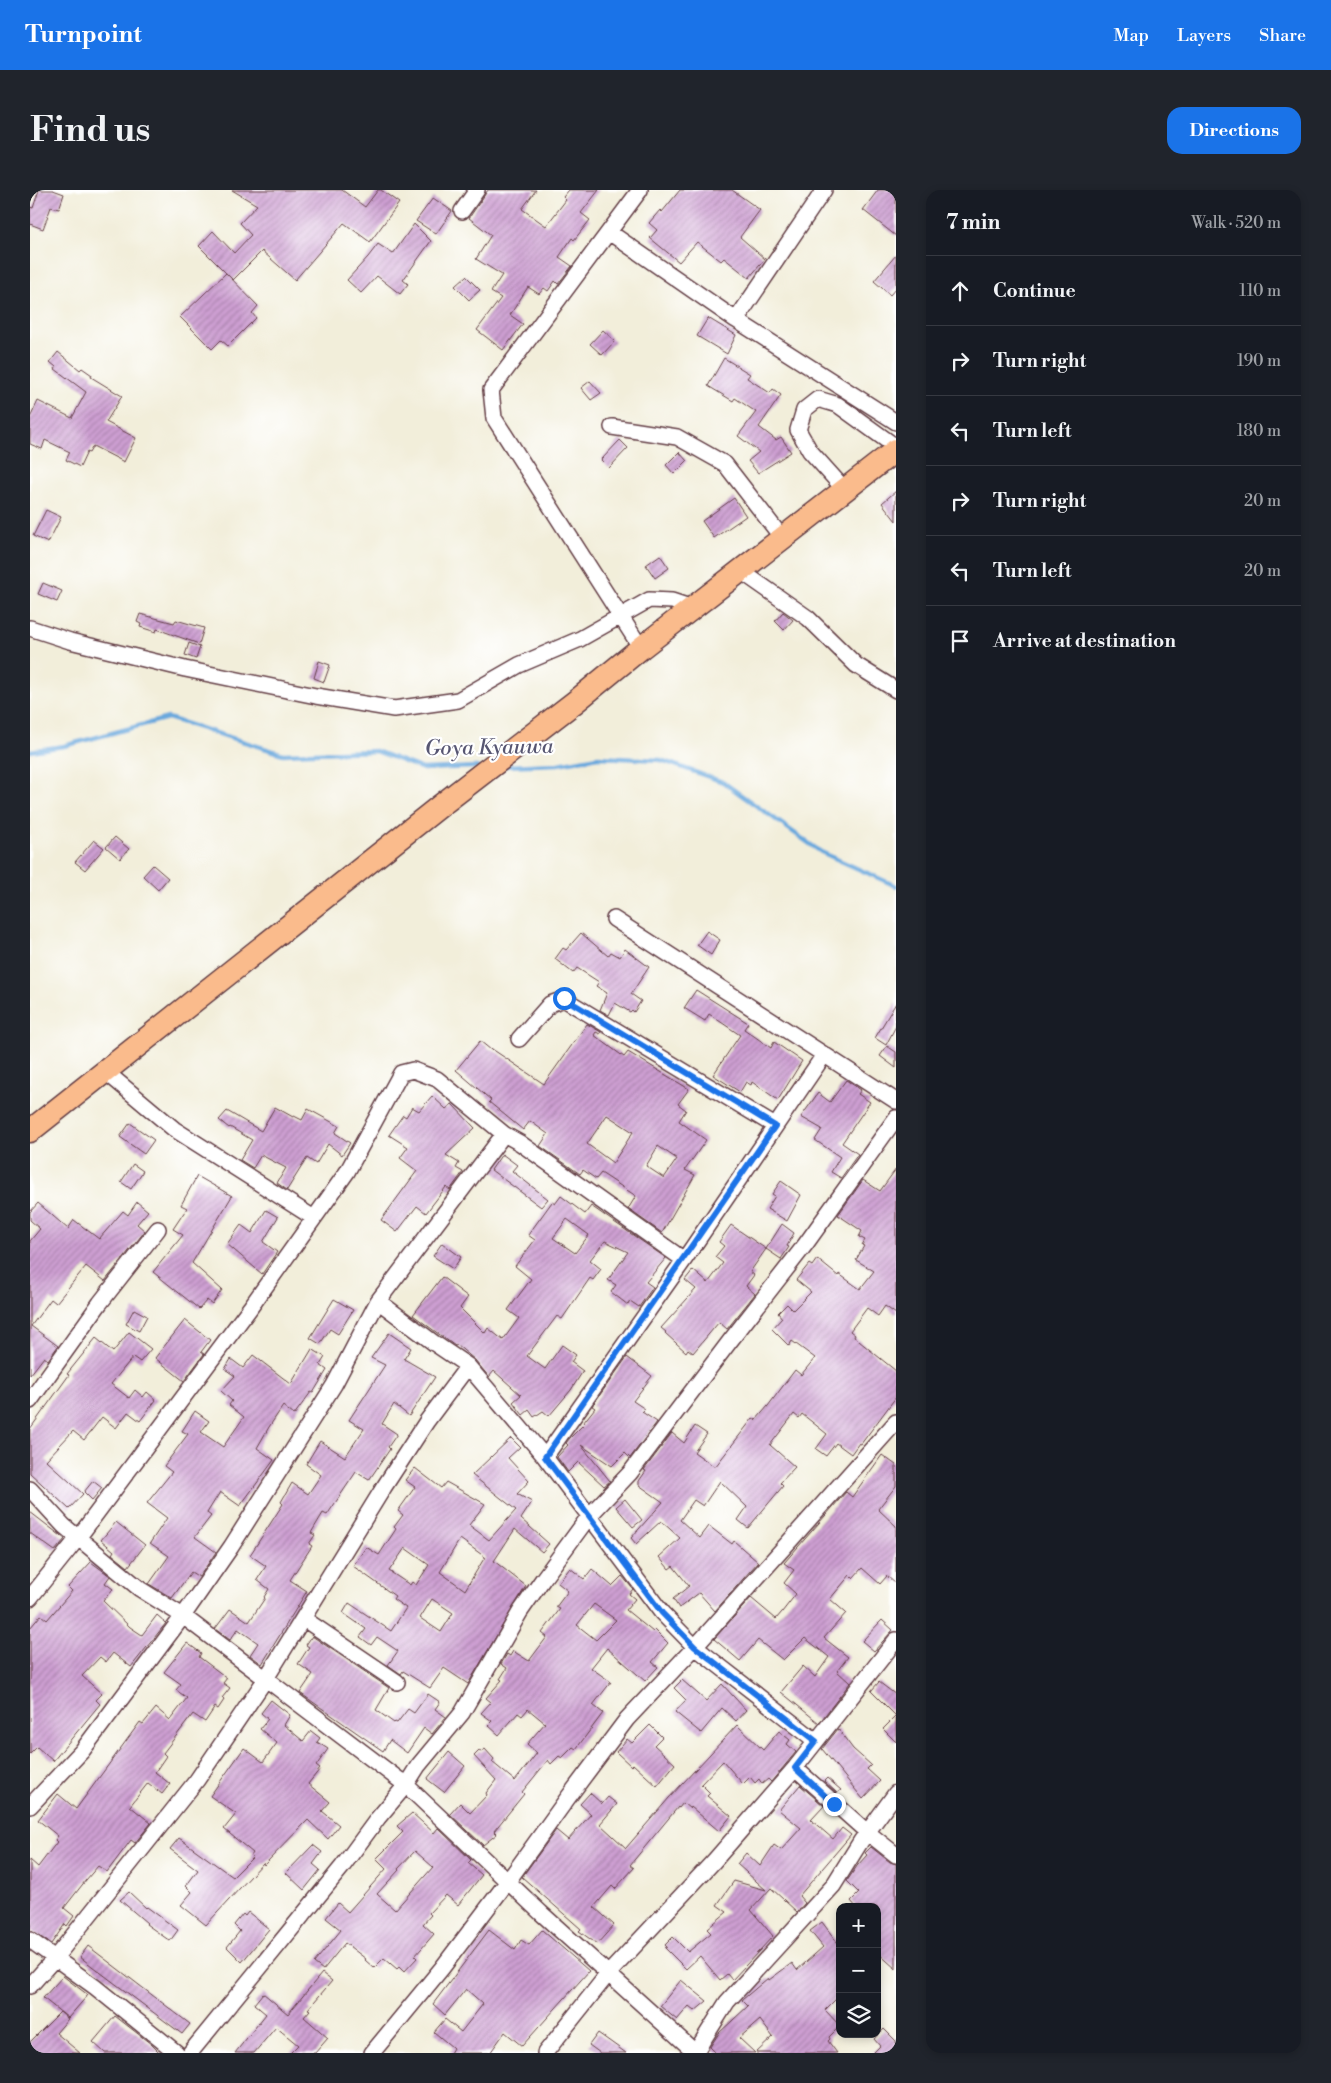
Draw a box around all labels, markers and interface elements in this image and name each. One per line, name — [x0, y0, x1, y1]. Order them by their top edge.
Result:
text: Turnpoint — [25, 20, 142, 50]
text: Map — [1114, 24, 1149, 47]
text: Layers — [1177, 24, 1231, 47]
text: Share — [1259, 24, 1306, 47]
button: Directions — [1167, 107, 1301, 154]
text: Find us — [30, 109, 150, 152]
text: 7 min — [946, 210, 1000, 236]
text: Walk · 520 m — [1191, 213, 1281, 233]
icon: ahead — [946, 277, 974, 305]
text: Continue — [993, 279, 1076, 303]
text: 110 m — [1239, 281, 1281, 301]
icon: right — [946, 347, 974, 375]
text: Turn right — [993, 349, 1086, 373]
text: 190 m — [1237, 351, 1281, 371]
icon: left — [946, 417, 974, 445]
text: Turn left — [993, 419, 1072, 443]
text: 180 m — [1237, 421, 1281, 441]
icon: right — [946, 487, 974, 515]
text: Turn right — [993, 489, 1086, 513]
text: 20 m — [1244, 491, 1281, 511]
icon: left — [946, 557, 974, 585]
text: Turn left — [993, 559, 1072, 583]
text: 20 m — [1244, 561, 1281, 581]
icon: arrive — [946, 627, 974, 655]
text: Arrive at destination — [993, 629, 1176, 653]
water label: Goya Kyauwa — [424, 734, 554, 762]
route start — [553, 987, 576, 1010]
route end — [823, 1793, 846, 1816]
map controls — [836, 1903, 881, 2038]
button: + — [836, 1903, 881, 1948]
button: − — [836, 1948, 881, 1993]
button: layers — [836, 1993, 881, 2038]

